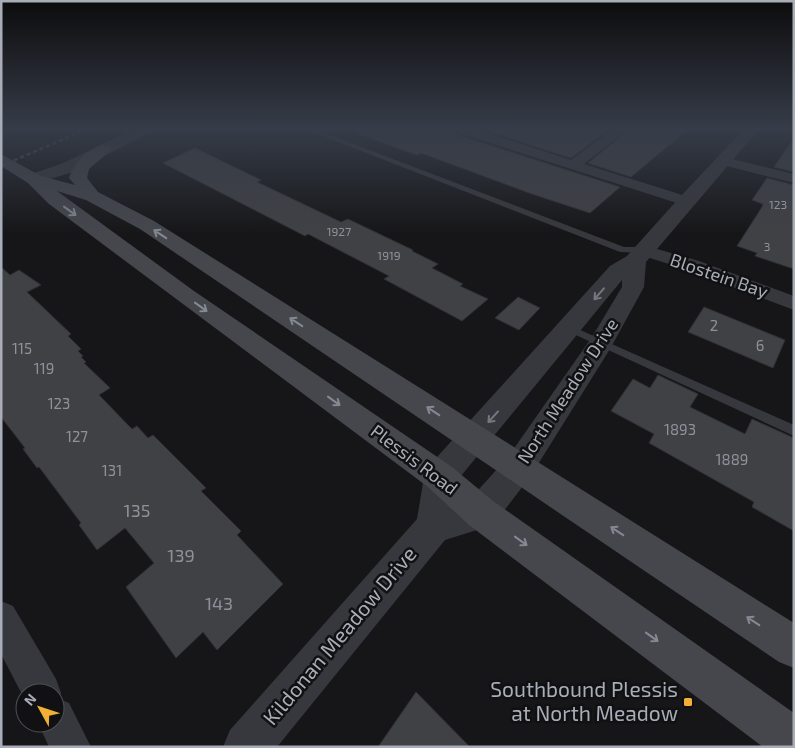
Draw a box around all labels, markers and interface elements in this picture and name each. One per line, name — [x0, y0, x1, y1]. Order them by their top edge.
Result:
house number: 123 — [769, 197, 787, 211]
one-way arrow — [63, 206, 77, 216]
house number: 1927 — [327, 224, 351, 238]
one-way arrow — [154, 228, 168, 238]
house number: 3 — [764, 239, 770, 253]
house number: 1919 — [377, 248, 401, 262]
street label: Blostein Bay — [668, 248, 772, 302]
one-way arrow — [593, 287, 605, 300]
one-way arrow — [194, 302, 208, 312]
street label: North Meadow Drive — [512, 314, 622, 467]
house number: 2 — [710, 316, 718, 334]
one-way arrow — [290, 317, 304, 327]
house number: 6 — [756, 336, 764, 354]
house number: 115 — [12, 339, 32, 357]
house number: 119 — [34, 359, 54, 377]
house number: 123 — [48, 394, 70, 412]
one-way arrow — [327, 396, 341, 406]
one-way arrow — [426, 406, 440, 416]
one-way arrow — [487, 410, 499, 423]
street label: Plessis Road — [367, 419, 462, 499]
house number: 1893 — [664, 420, 696, 438]
house number: 127 — [66, 427, 88, 445]
house number: 1889 — [716, 450, 748, 468]
house number: 131 — [102, 461, 122, 479]
house number: 135 — [124, 499, 150, 521]
one-way arrow — [610, 526, 624, 537]
one-way arrow — [514, 536, 528, 546]
street label: Kildonan Meadow Drive — [257, 541, 421, 729]
house number: 139 — [167, 544, 195, 566]
house number: 143 — [205, 592, 233, 614]
one-way arrow — [746, 615, 760, 626]
one-way arrow — [645, 632, 659, 642]
place label: Southbound Plessis at North Meadow — [490, 676, 678, 725]
north arrow — [15, 683, 65, 733]
text: N — [20, 690, 39, 709]
marker: Southbound Plessis at North Meadow — [682, 696, 694, 708]

